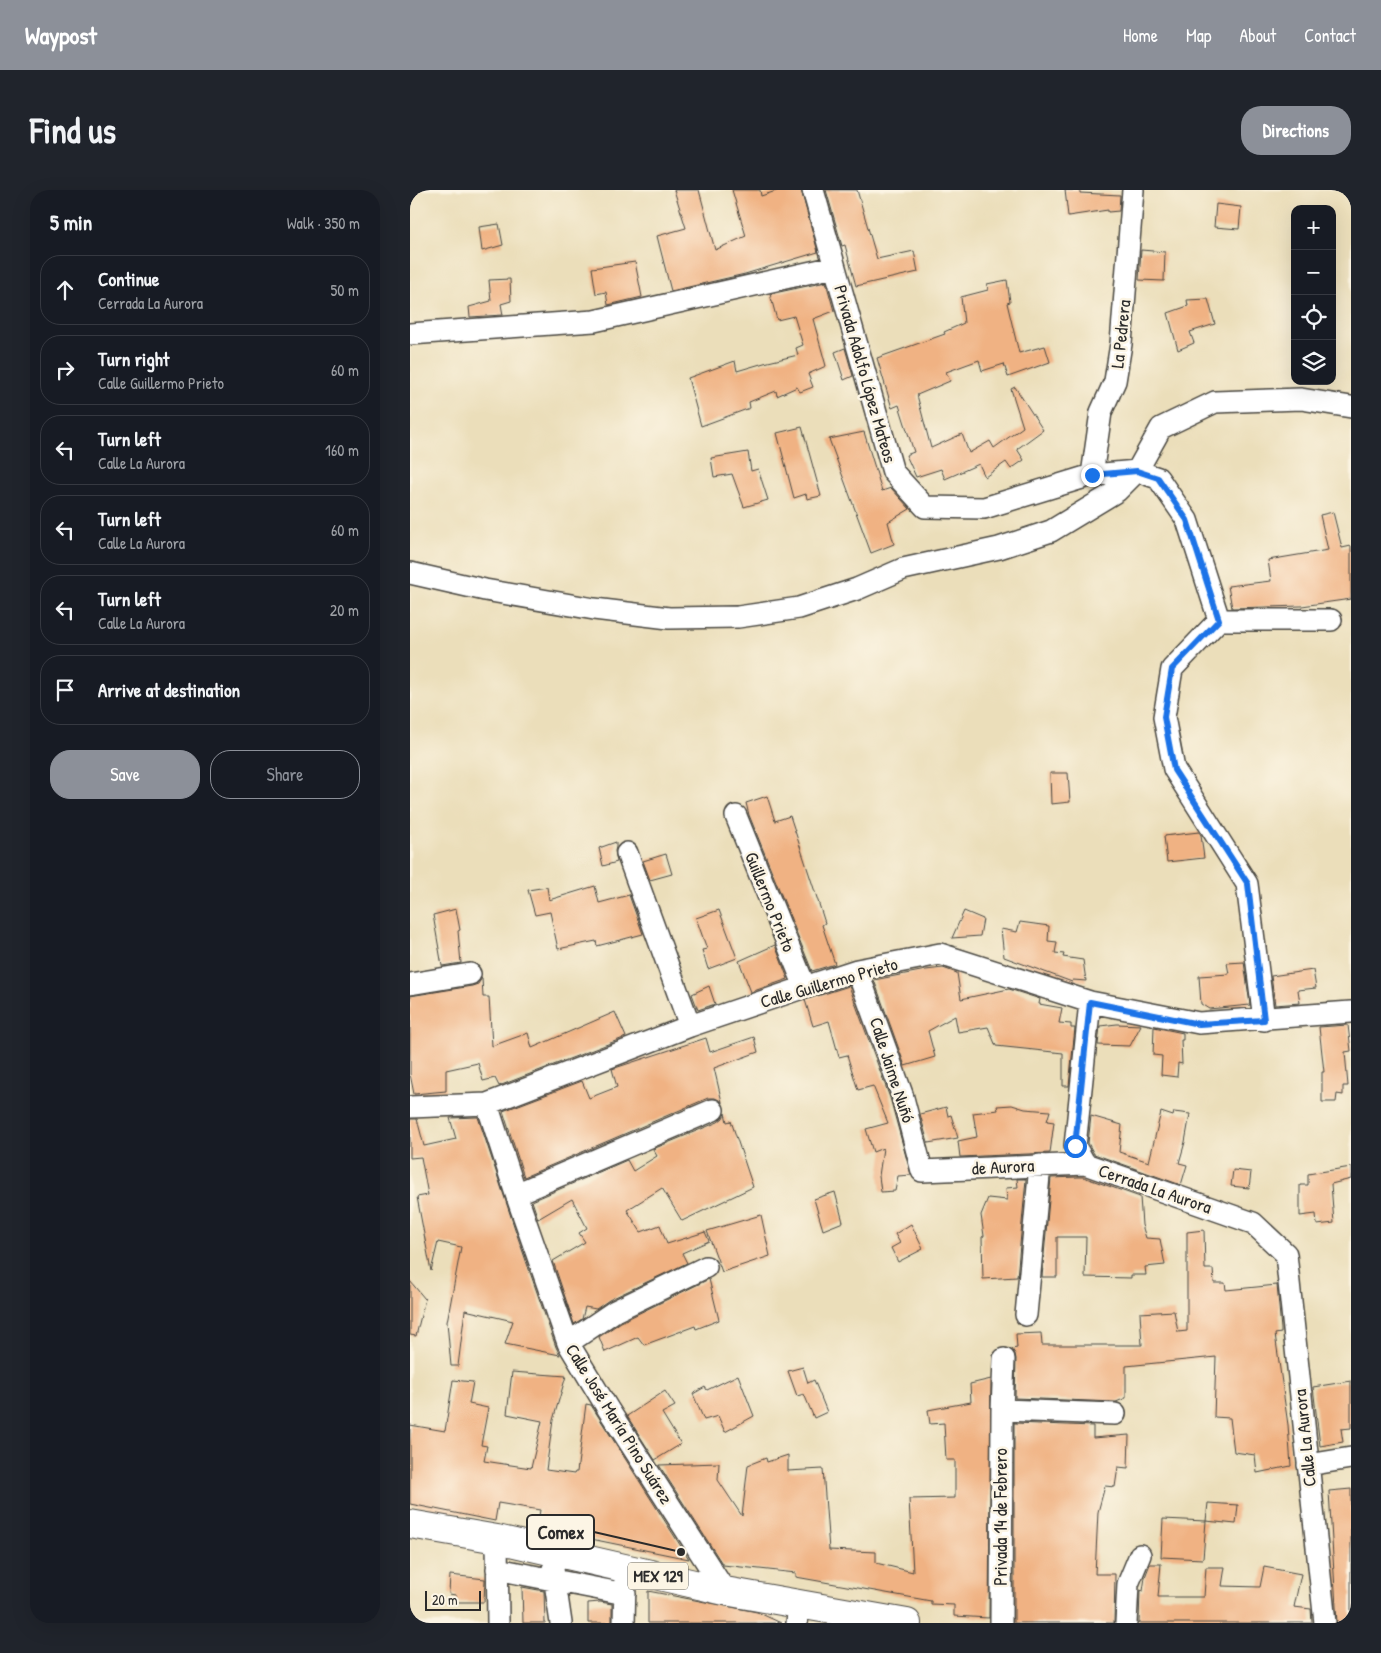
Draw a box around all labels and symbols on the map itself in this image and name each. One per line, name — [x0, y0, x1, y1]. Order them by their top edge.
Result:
street label: Privada Adolfo López Mateos — [828, 282, 903, 466]
street label: La Pedrera — [1104, 298, 1137, 369]
route end — [1081, 464, 1104, 487]
street label: Guillermo Prieto — [739, 848, 802, 955]
street label: Calle Guillermo Prieto — [757, 951, 900, 1014]
street label: Calle Jaime Nuñó — [864, 1014, 921, 1126]
route start — [1064, 1135, 1087, 1158]
street label: de Aurora — [971, 1152, 1035, 1181]
street label: Cerrada La Aurora — [1095, 1157, 1215, 1220]
street label: Calle José María Pino Suárez — [560, 1339, 679, 1509]
street label: Calle La Aurora — [1287, 1388, 1322, 1488]
street label: Privada 14 de Febrero — [988, 1448, 1013, 1586]
callout: Comex — [527, 1515, 594, 1549]
text: Comex — [537, 1519, 585, 1545]
road number: MEX 129 — [628, 1562, 688, 1590]
scale bar — [425, 1588, 481, 1611]

